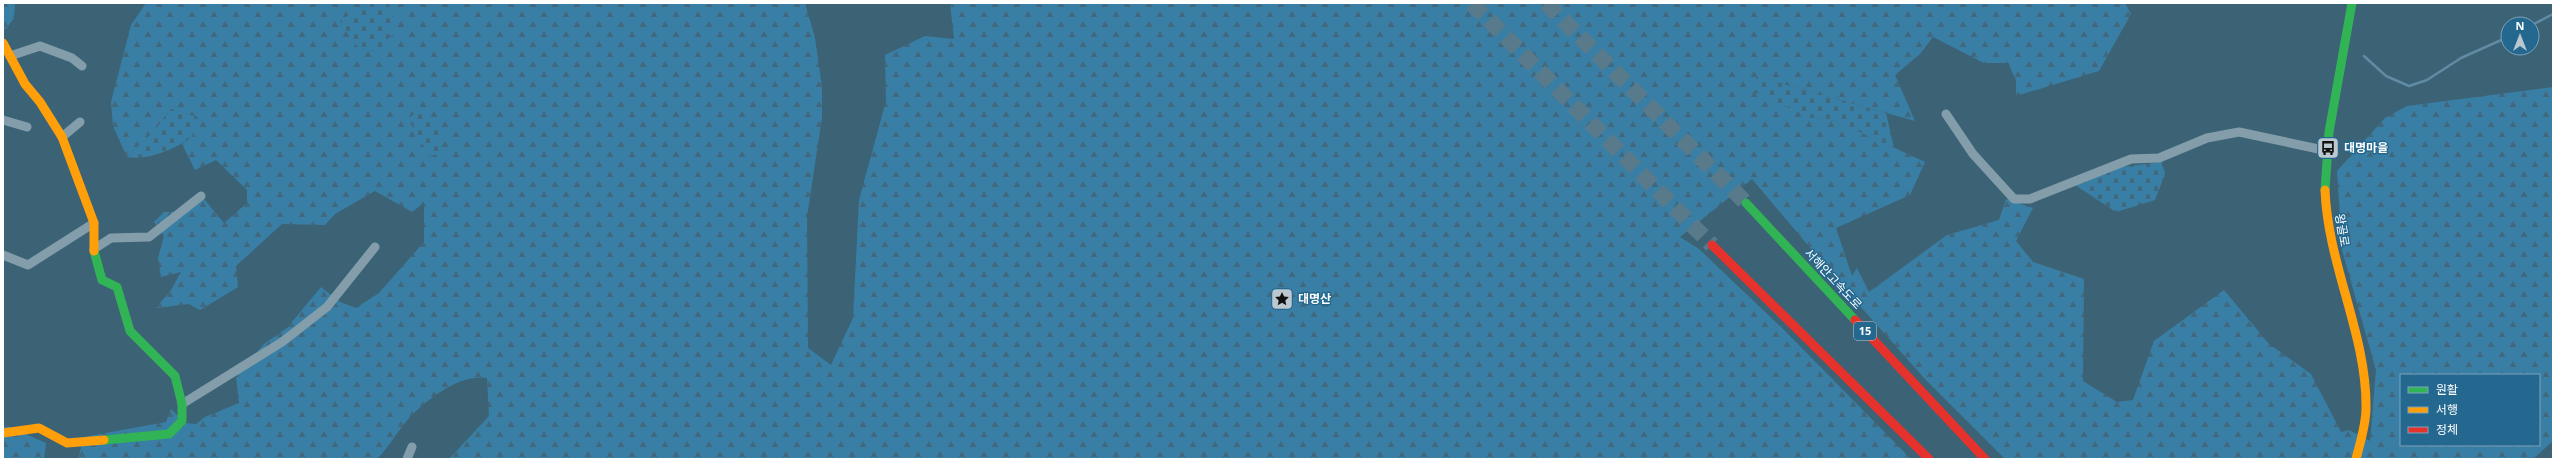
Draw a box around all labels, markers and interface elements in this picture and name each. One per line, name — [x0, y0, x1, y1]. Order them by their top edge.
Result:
north arrow — [2500, 16, 2540, 56]
text: N — [2516, 18, 2524, 33]
bus stop icon: 대명마을 — [2315, 135, 2341, 161]
place label: 대명마을 — [2344, 139, 2388, 156]
street label: 왕골로 — [2331, 212, 2354, 248]
street label: 서해안고속도로 — [1801, 245, 1866, 313]
place icon: 대명산 — [1269, 286, 1295, 312]
place label: 대명산 — [1298, 290, 1331, 307]
road number: 15 — [1854, 322, 1876, 340]
legend — [2400, 374, 2540, 446]
text: 원활 — [2436, 381, 2458, 398]
text: 서행 — [2436, 401, 2458, 418]
text: 정체 — [2436, 421, 2458, 438]

